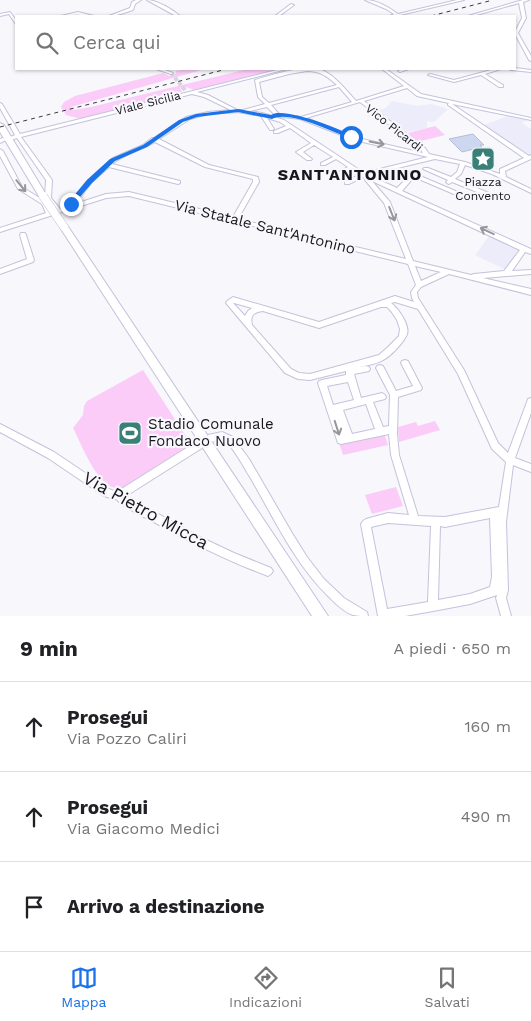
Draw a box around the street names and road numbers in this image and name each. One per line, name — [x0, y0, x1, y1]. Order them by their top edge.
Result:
street label: Viale Sicilia — [114, 88, 182, 118]
street label: Vico Picardi — [363, 101, 425, 155]
street label: Via Statale Sant'Antonino — [173, 196, 357, 258]
street label: Via Pietro Micca — [80, 467, 212, 553]

